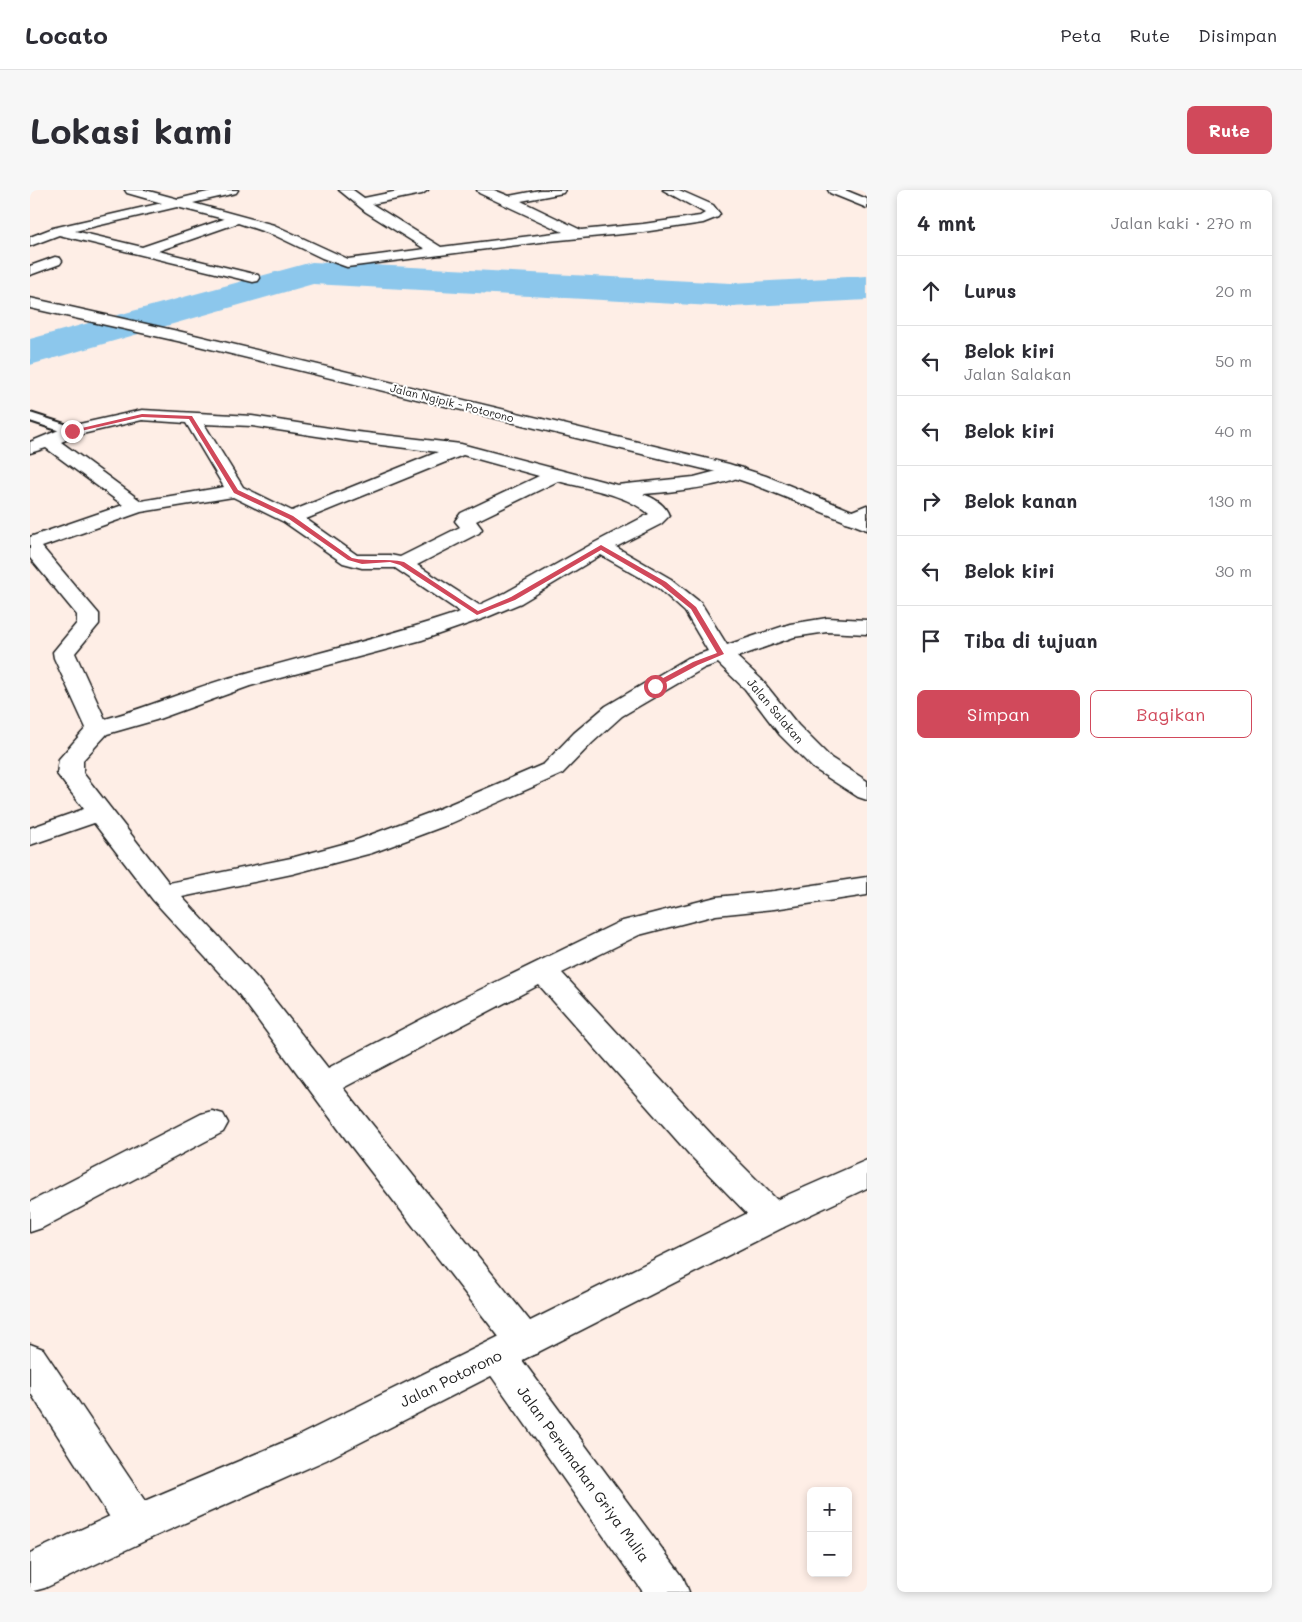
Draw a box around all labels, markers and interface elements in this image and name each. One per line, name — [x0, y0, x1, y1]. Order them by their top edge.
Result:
text: Locato — [25, 19, 108, 50]
text: Peta — [1060, 23, 1102, 47]
text: Rute — [1130, 23, 1170, 47]
text: Disimpan — [1198, 23, 1277, 47]
button: Rute — [1187, 106, 1272, 154]
text: Lokasi kami — [30, 107, 234, 153]
text: 4 mnt — [917, 209, 976, 236]
text: Jalan kaki · 270 m — [1111, 212, 1252, 233]
icon: ahead — [917, 277, 945, 305]
text: Lurus — [964, 278, 1016, 303]
text: 20 m — [1215, 280, 1252, 301]
text: Belok kiri — [964, 338, 1055, 363]
icon: left — [917, 347, 945, 375]
text: 50 m — [1215, 350, 1252, 371]
text: Jalan Salakan — [964, 363, 1071, 384]
street label: Jalan Ngipik - Potorono — [389, 380, 516, 425]
icon: left — [917, 417, 945, 445]
text: Belok kiri — [964, 418, 1055, 443]
route end — [61, 420, 84, 443]
text: 40 m — [1215, 420, 1252, 441]
icon: right — [917, 487, 945, 515]
text: Belok kanan — [964, 488, 1077, 513]
text: 130 m — [1208, 490, 1252, 511]
icon: left — [917, 557, 945, 585]
text: Belok kiri — [964, 558, 1055, 583]
text: 30 m — [1215, 560, 1252, 581]
icon: arrive — [917, 627, 945, 655]
text: Tiba di tujuan — [964, 628, 1097, 653]
street label: Jalan Salakan — [744, 674, 808, 746]
route start — [644, 675, 667, 698]
button: Simpan — [917, 690, 1080, 738]
button: Bagikan — [1090, 690, 1252, 738]
street label: Jalan Potorono — [396, 1345, 505, 1411]
street label: Jalan Perumahan Griya Mulia — [513, 1381, 655, 1566]
map controls — [807, 1487, 852, 1577]
button: + — [807, 1487, 852, 1532]
button: − — [807, 1532, 852, 1577]

